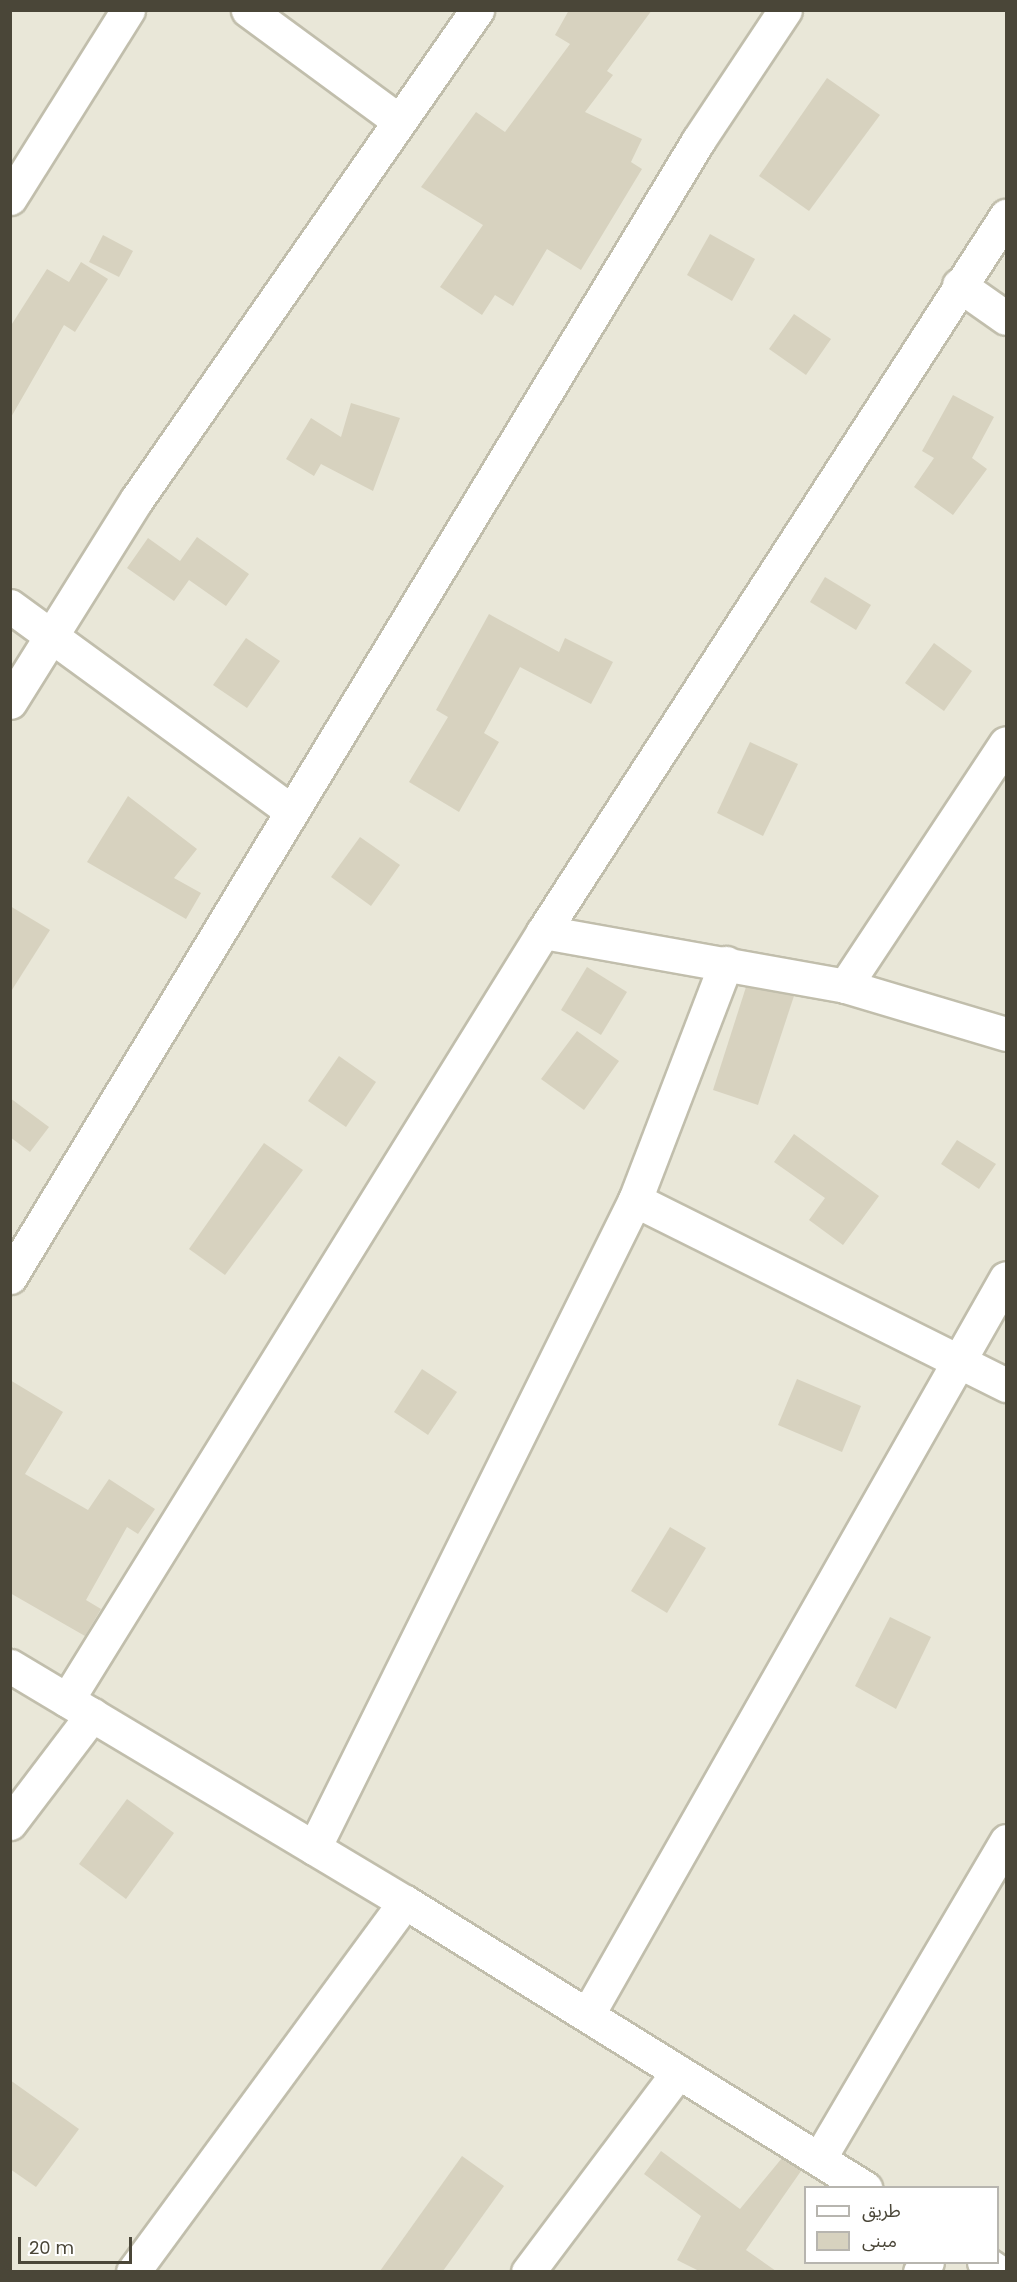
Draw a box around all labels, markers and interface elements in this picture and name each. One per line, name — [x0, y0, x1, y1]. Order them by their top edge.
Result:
legend — [804, 2186, 999, 2264]
text: طريق — [862, 2198, 901, 2223]
scale bar — [21, 2225, 135, 2263]
text: مبنى — [862, 2228, 897, 2253]
text: 20 m — [29, 2235, 74, 2260]

